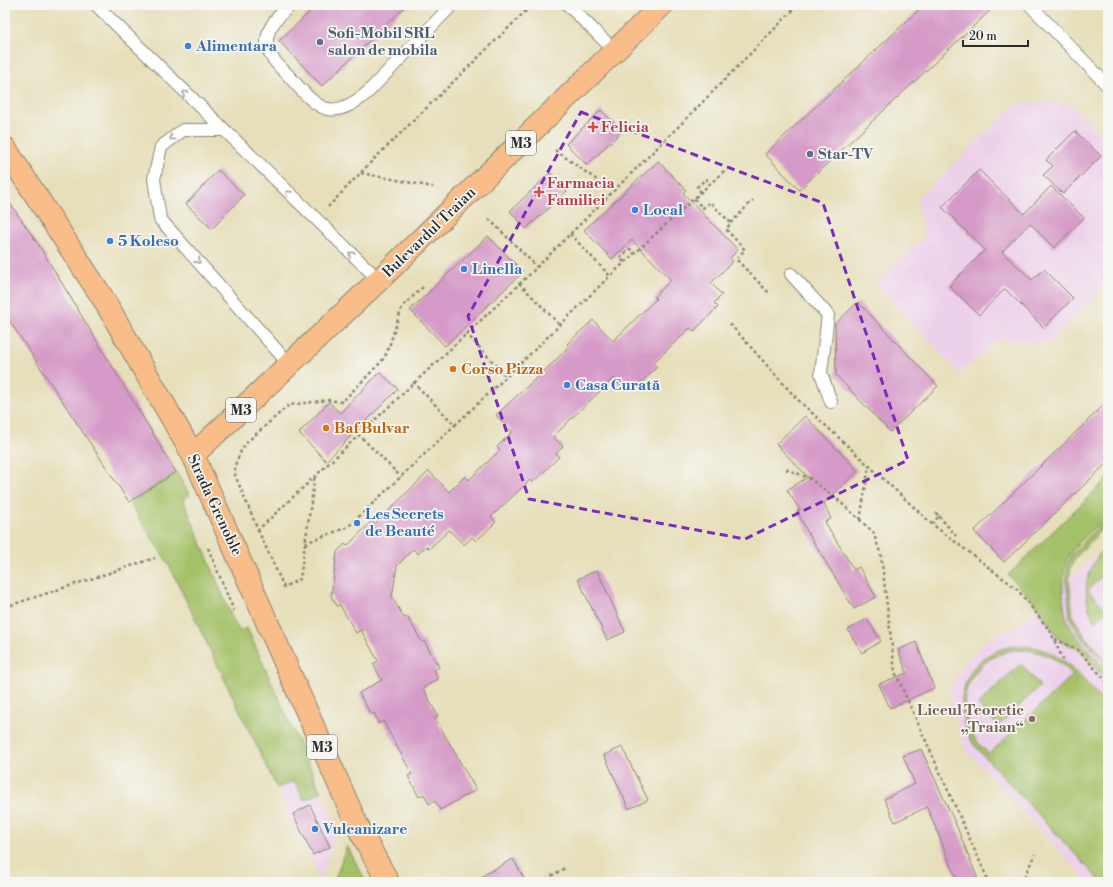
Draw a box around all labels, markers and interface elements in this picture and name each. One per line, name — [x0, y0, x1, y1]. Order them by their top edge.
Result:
scale bar — [963, 22, 1028, 48]
place label: Sofi-Mobil SRL salon de mobila — [328, 24, 439, 60]
text: 20 m — [969, 29, 997, 44]
place label: Alimentara — [195, 37, 278, 56]
marker: Sofi-Mobil SRL salon de mobila — [315, 37, 325, 47]
marker: Alimentara — [183, 41, 193, 51]
one-way arrow — [182, 90, 190, 97]
place label: Felicia — [601, 118, 650, 137]
marker: Felicia — [588, 122, 598, 132]
road number: M3 — [506, 131, 536, 155]
one-way arrow — [170, 133, 177, 140]
place label: Star-TV — [818, 145, 874, 164]
marker: Star-TV — [805, 149, 815, 159]
place label: Farmacia Familiei — [547, 174, 616, 210]
street label: Bulevardul Traian — [378, 183, 480, 282]
marker: Farmacia Familiei — [534, 187, 544, 197]
one-way arrow — [285, 190, 293, 198]
place label: Local — [643, 201, 683, 220]
marker: Local — [630, 205, 640, 215]
place label: 5 Koleso — [118, 232, 179, 251]
marker: 5 Koleso — [105, 236, 115, 246]
one-way arrow — [348, 251, 356, 258]
one-way arrow — [193, 256, 200, 264]
place label: Linella — [472, 260, 523, 279]
marker: Linella — [459, 264, 469, 274]
place label: Corso Pizza — [461, 360, 544, 379]
marker: Corso Pizza — [448, 364, 458, 374]
place label: Casa Curată — [575, 376, 661, 395]
marker: Casa Curată — [562, 380, 572, 390]
road number: M3 — [226, 398, 256, 422]
place label: Baf Bulvar — [334, 419, 410, 438]
marker: Baf Bulvar — [321, 423, 331, 433]
street label: Strada Grenoble — [183, 451, 246, 559]
place label: Les Secrets de Beauté — [365, 505, 444, 541]
marker: Les Secrets de Beauté — [352, 518, 362, 528]
place label: Liceul Teoretic „Traian“ — [917, 701, 1024, 737]
marker: Liceul Teoretic „Traian“ — [1027, 714, 1037, 724]
road number: M3 — [307, 735, 337, 759]
place label: Vulcanizare — [322, 820, 407, 839]
marker: Vulcanizare — [310, 824, 320, 834]

